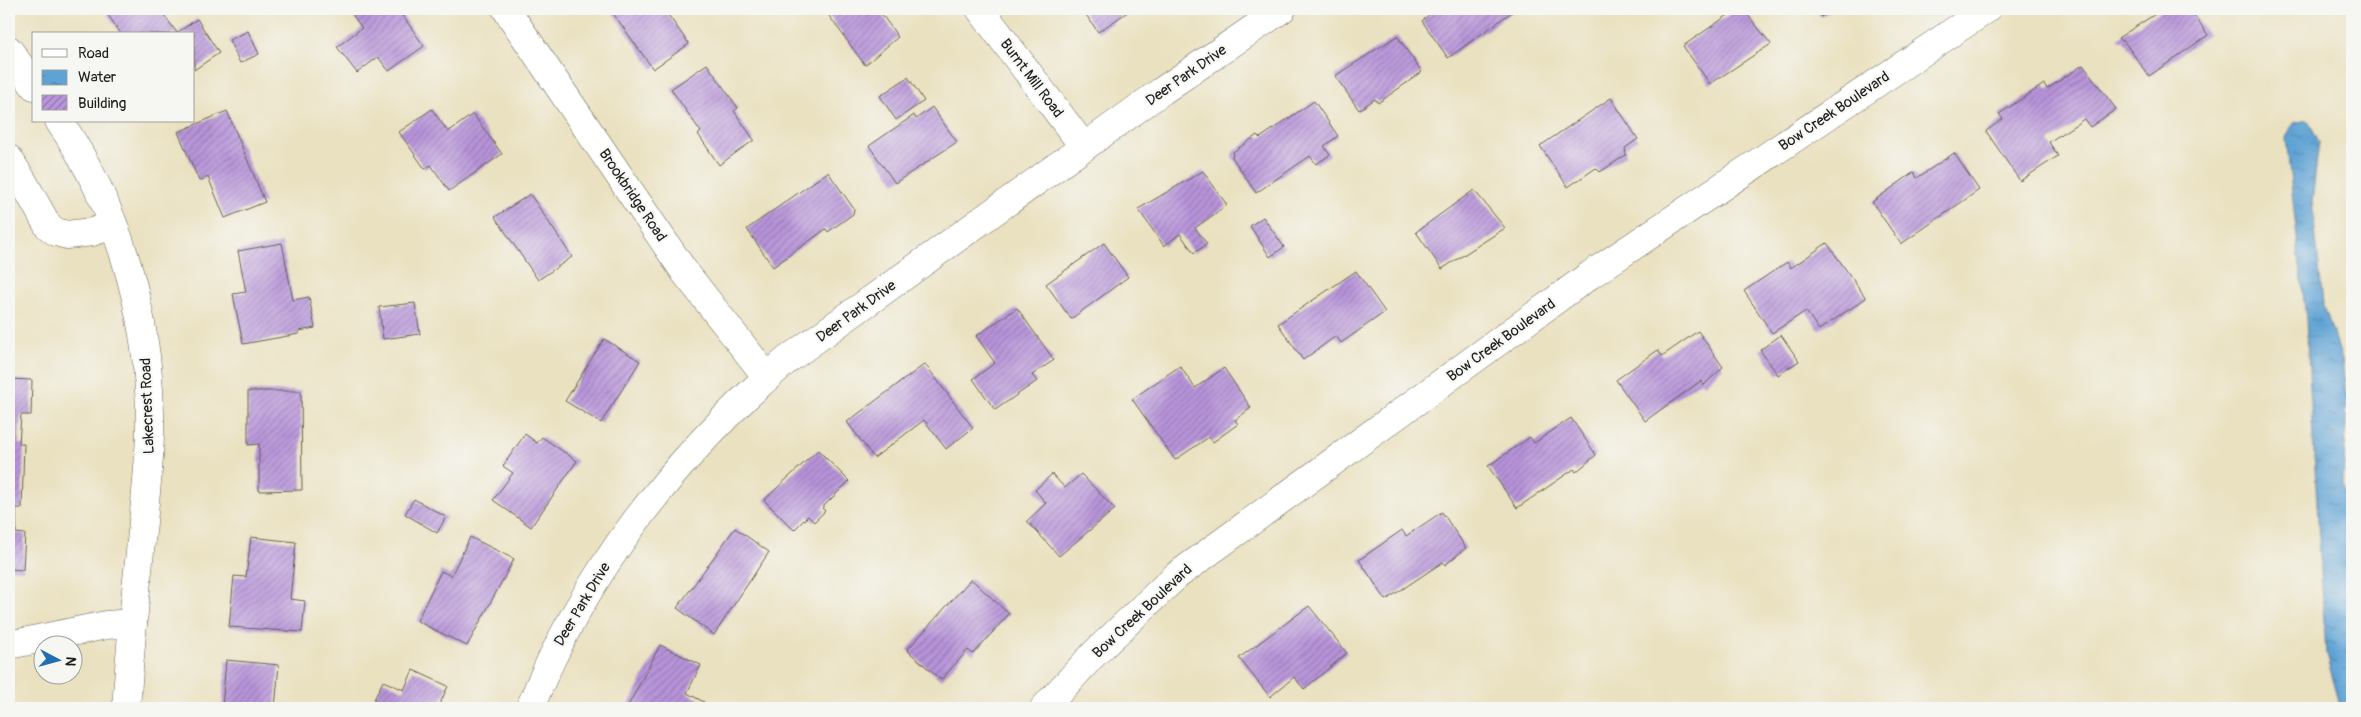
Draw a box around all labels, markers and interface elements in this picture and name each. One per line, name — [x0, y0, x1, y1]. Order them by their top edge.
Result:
legend — [32, 32, 195, 122]
street label: Burnt Mill Road — [996, 35, 1067, 122]
street label: Deer Park Drive — [1142, 40, 1231, 110]
text: Road — [78, 44, 109, 63]
street label: Bow Creek Boulevard — [1775, 67, 1893, 156]
text: Water — [78, 68, 117, 87]
text: Building — [78, 94, 126, 113]
street label: Brookbridge Road — [595, 145, 671, 245]
street label: Deer Park Drive — [813, 276, 901, 347]
street label: Bow Creek Boulevard — [1443, 295, 1559, 386]
street label: Lakecrest Road — [136, 358, 159, 454]
street label: Deer Park Drive — [550, 558, 615, 650]
street label: Bow Creek Boulevard — [1088, 560, 1196, 662]
north arrow — [32, 634, 82, 684]
text: N — [61, 656, 79, 667]

